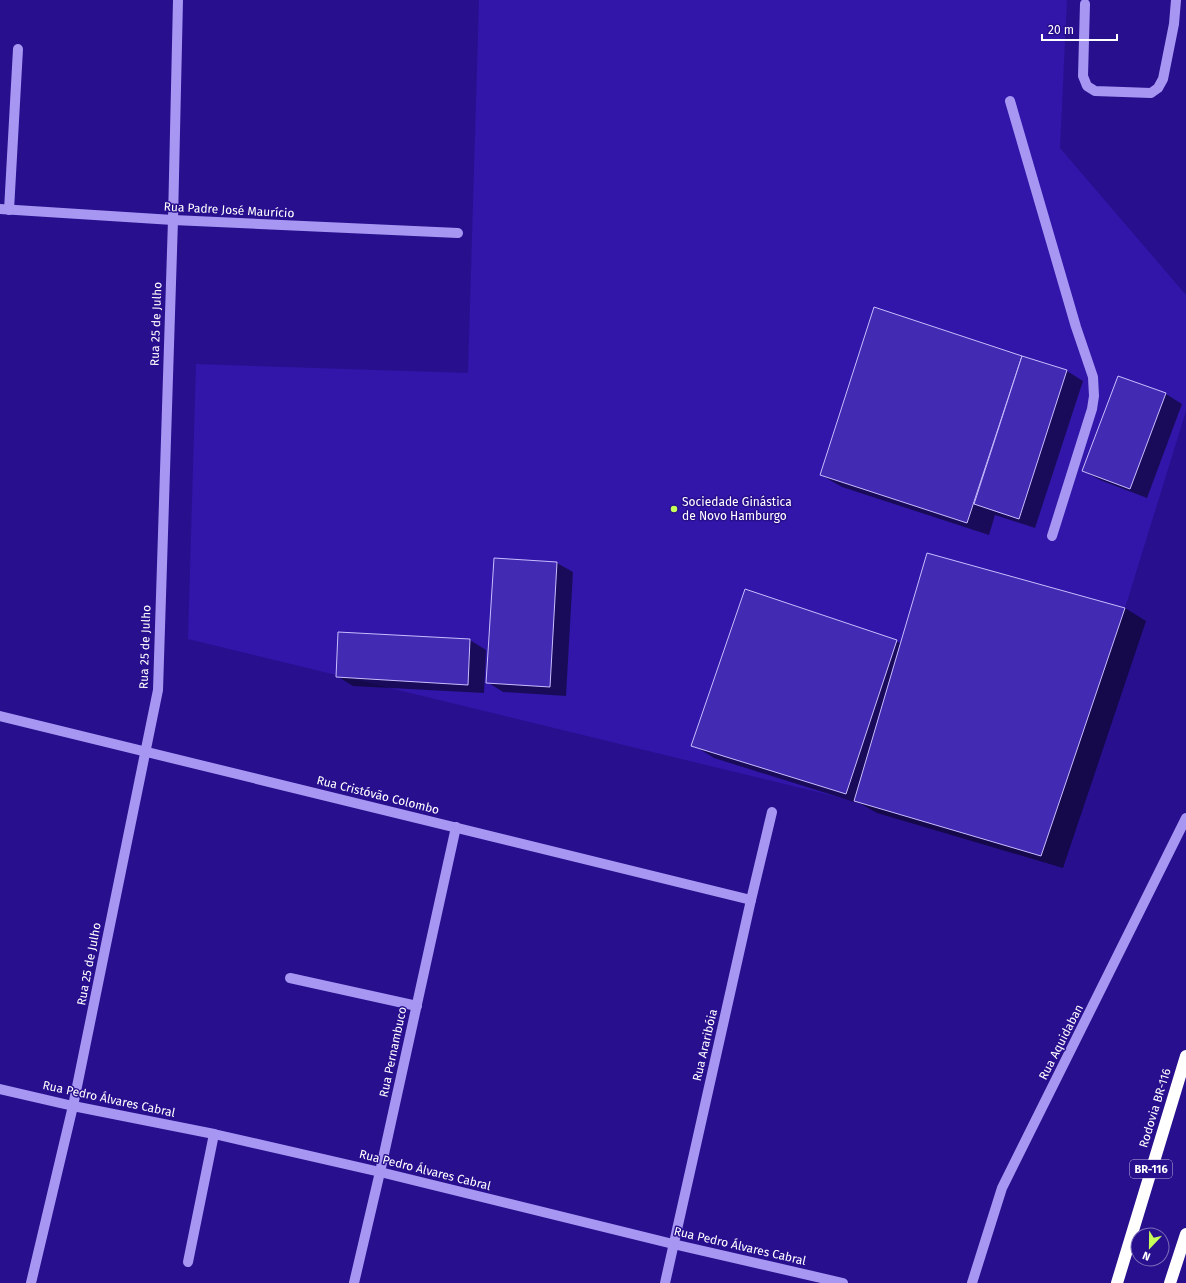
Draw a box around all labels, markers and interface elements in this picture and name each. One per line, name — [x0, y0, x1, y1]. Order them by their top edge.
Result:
scale bar — [1042, 16, 1117, 42]
text: 20 m — [1048, 23, 1074, 37]
street label: Rua Padre José Maurício — [163, 200, 295, 220]
street label: Rua 25 de Julho — [148, 282, 164, 366]
place label: Sociedade Ginástica de Novo Hamburgo — [682, 495, 792, 523]
marker: Sociedade Ginástica de Novo Hamburgo — [669, 504, 679, 514]
street label: Rua 25 de Julho — [137, 605, 153, 689]
street label: Rua Cristóvão Colombo — [315, 773, 441, 817]
street label: Rua 25 de Julho — [74, 921, 104, 1007]
street label: Rua Aquidaban — [1036, 1002, 1086, 1082]
street label: Rua Pernambuco — [377, 1005, 409, 1099]
street label: Rua Araribóia — [690, 1008, 720, 1082]
street label: Rodovia BR-116 — [1136, 1067, 1174, 1149]
street label: Rua Pedro Álvares Cabral — [41, 1077, 177, 1120]
street label: Rua Pedro Álvares Cabral — [358, 1146, 493, 1193]
road number: BR-116 — [1130, 1160, 1172, 1178]
street label: Rua Pedro Álvares Cabral — [673, 1223, 808, 1268]
north arrow — [1130, 1227, 1170, 1267]
text: N — [1141, 1248, 1152, 1263]

